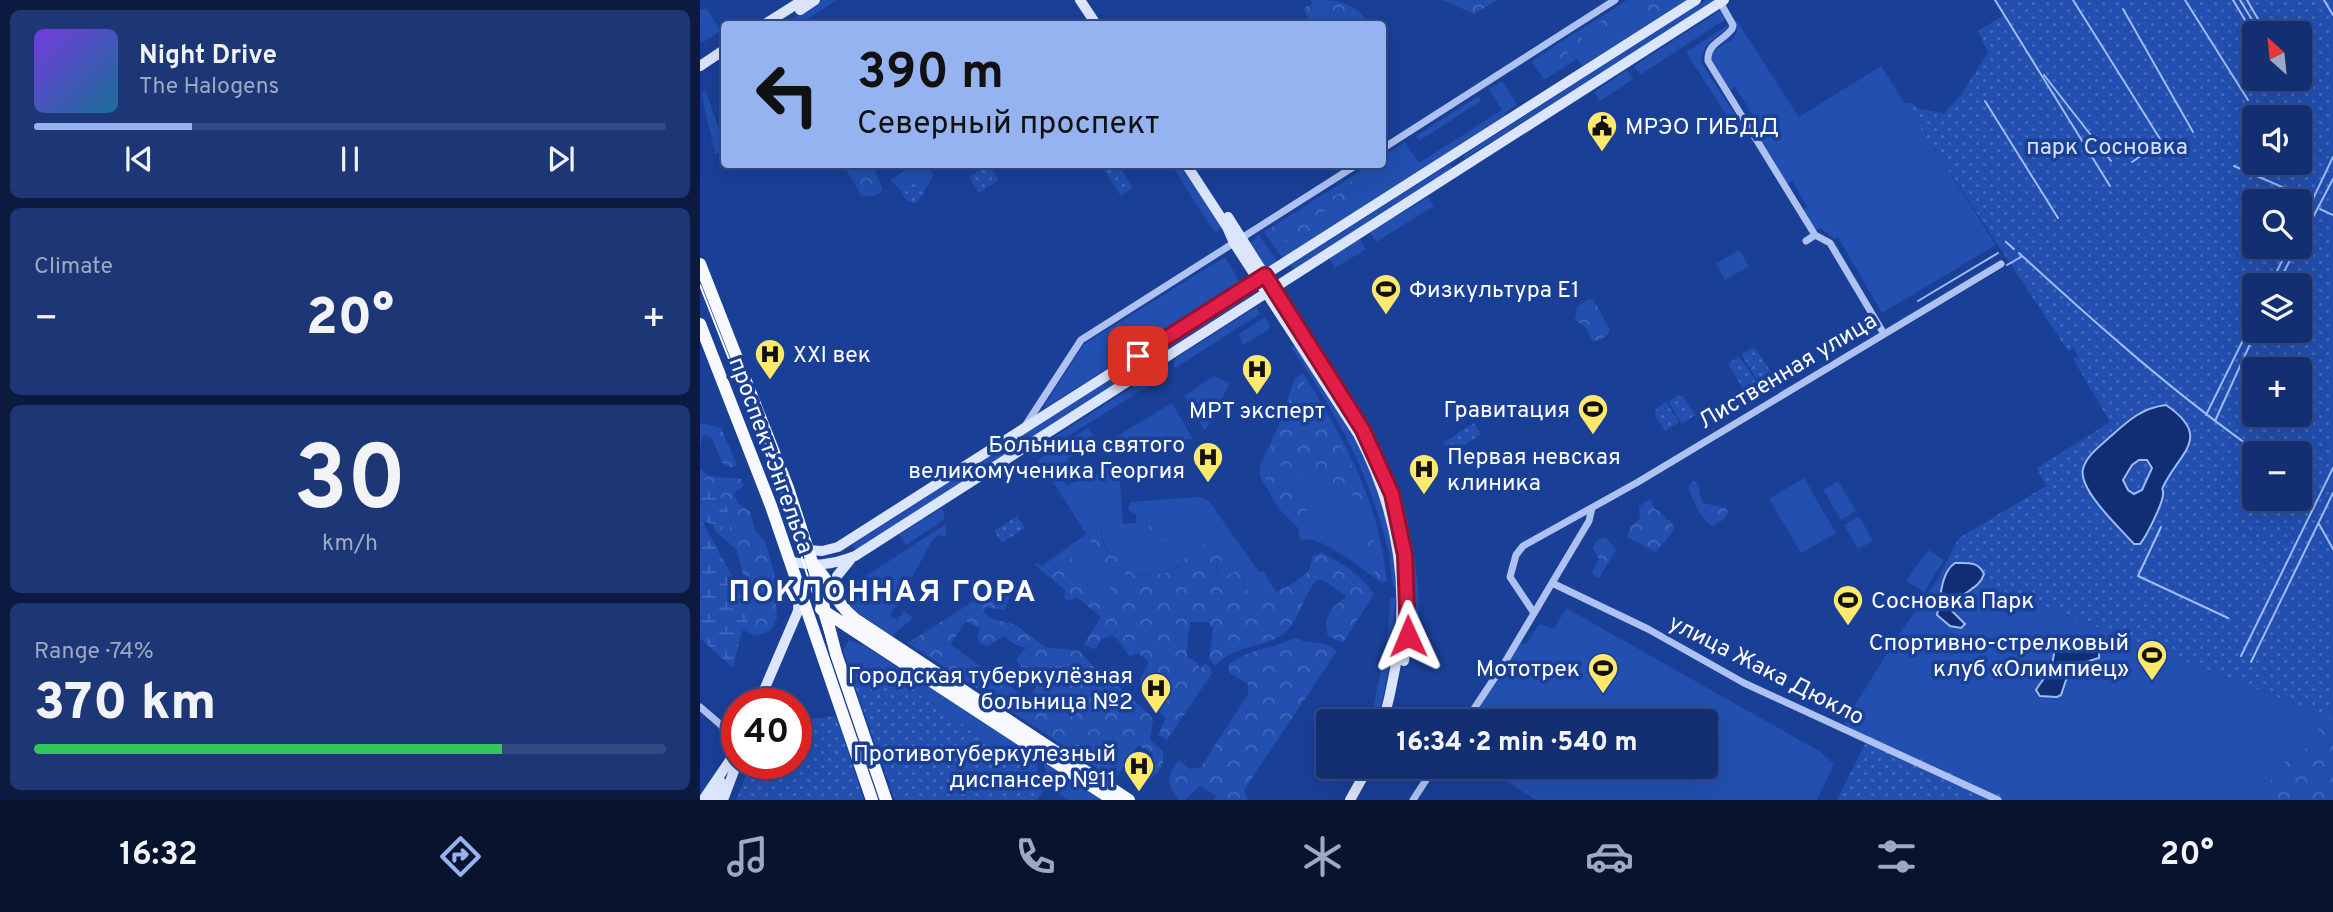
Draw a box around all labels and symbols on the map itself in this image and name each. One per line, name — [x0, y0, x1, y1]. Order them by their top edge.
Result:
north arrow — [2242, 21, 2312, 91]
public building icon: МРЭО ГИБДД — [1585, 109, 1619, 153]
place label: МРЭО ГИБДД — [1625, 114, 1779, 143]
park label: парк Сосновка — [2026, 134, 2188, 163]
sports icon: Физкультура Е1 — [1369, 272, 1403, 316]
place label: Физкультура Е1 — [1409, 277, 1580, 306]
street label: Лиственная улица — [1694, 307, 1883, 437]
pin — [1108, 326, 1168, 386]
hospital icon: XXI век — [753, 337, 787, 381]
place label: XXI век — [793, 342, 871, 371]
hospital icon: МРТ эксперт — [1240, 352, 1274, 396]
street label: проспект Энгельса — [721, 354, 819, 558]
sports icon: Гравитация — [1576, 392, 1610, 436]
place label: Гравитация — [1444, 397, 1570, 426]
place label: МРТ эксперт — [1189, 398, 1325, 427]
place label: Больница святого великомученика Георгия — [908, 432, 1185, 487]
hospital icon: Больница святого великомученика Георгия — [1191, 440, 1225, 484]
place label: Первая невская клиника — [1447, 444, 1621, 499]
hospital icon: Первая невская клиника — [1407, 452, 1441, 496]
district label: ПОКЛОННАЯ ГОРА — [728, 575, 1038, 612]
sports icon: Сосновка Парк — [1831, 583, 1865, 627]
place label: Сосновка Парк — [1871, 588, 2034, 617]
position arrow — [1371, 599, 1445, 673]
street label: улица Жака Дюкло — [1663, 609, 1869, 733]
place label: Спортивно-стрелковый клуб «Олимпиец» — [1869, 630, 2129, 685]
sports icon: Спортивно-стрелковый клуб «Олимпиец» — [2135, 638, 2169, 682]
sports icon: Мототрек — [1586, 651, 1620, 695]
place label: Мототрек — [1476, 656, 1580, 685]
place label: Городская туберкулёзная больница №2 — [848, 663, 1133, 718]
hospital icon: Городская туберкулёзная больница №2 — [1139, 671, 1173, 715]
speed limit sign: 40 — [721, 688, 812, 779]
place label: Противотуберкулезный диспансер №11 — [853, 741, 1116, 796]
hospital icon: Противотуберкулезный диспансер №11 — [1122, 749, 1156, 793]

